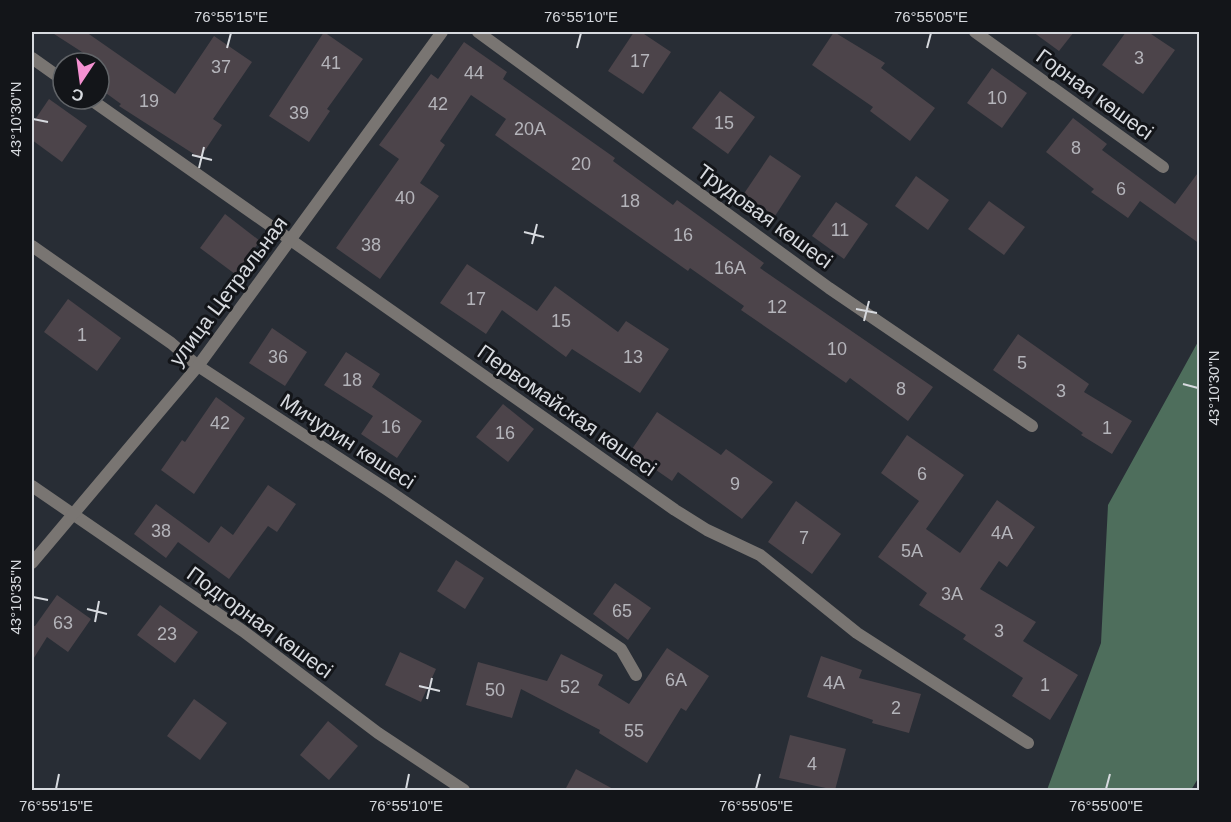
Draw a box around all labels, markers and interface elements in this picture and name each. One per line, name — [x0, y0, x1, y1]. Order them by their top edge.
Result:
text: 76°55'15"E — [194, 8, 268, 25]
text: 76°55'10"E — [544, 8, 618, 25]
text: 76°55'05"E — [894, 8, 968, 25]
street label: Горная көшесі — [1032, 44, 1158, 144]
house number: 3 — [1134, 48, 1144, 68]
north arrow — [51, 51, 111, 111]
house number: 17 — [630, 51, 650, 71]
house number: 41 — [321, 53, 341, 73]
house number: 37 — [211, 57, 231, 77]
house number: 44 — [464, 63, 484, 83]
text: 43°10'30"N — [7, 81, 24, 157]
text: С — [70, 85, 85, 105]
house number: 10 — [987, 88, 1007, 108]
house number: 19 — [139, 91, 159, 111]
house number: 42 — [428, 94, 448, 114]
house number: 39 — [289, 103, 309, 123]
house number: 15 — [714, 113, 734, 133]
house number: 20А — [514, 119, 546, 139]
house number: 8 — [1071, 138, 1081, 158]
house number: 20 — [571, 154, 591, 174]
street label: Трудовая көшесі — [693, 159, 837, 273]
house number: 6 — [1116, 179, 1126, 199]
house number: 40 — [395, 188, 415, 208]
house number: 18 — [620, 191, 640, 211]
street label: улица Цетральная — [164, 212, 292, 370]
house number: 11 — [831, 220, 849, 240]
house number: 16 — [673, 225, 693, 245]
house number: 38 — [361, 235, 381, 255]
house number: 16А — [714, 258, 746, 278]
house number: 17 — [466, 289, 486, 309]
house number: 12 — [767, 297, 787, 317]
house number: 15 — [551, 311, 571, 331]
house number: 1 — [77, 325, 87, 345]
house number: 10 — [827, 339, 847, 359]
street label: Первомайская көшесі — [473, 340, 661, 480]
house number: 36 — [268, 347, 288, 367]
house number: 13 — [623, 347, 643, 367]
text: 43°10'30"N — [1205, 350, 1222, 426]
house number: 5 — [1017, 353, 1027, 373]
house number: 18 — [342, 370, 362, 390]
house number: 8 — [896, 379, 906, 399]
house number: 3 — [1056, 381, 1066, 401]
street label: Мичурин көшесі — [276, 389, 420, 493]
house number: 42 — [210, 413, 230, 433]
house number: 16 — [381, 417, 401, 437]
house number: 1 — [1102, 418, 1112, 438]
house number: 16 — [495, 423, 515, 443]
house number: 6 — [917, 464, 927, 484]
house number: 9 — [730, 474, 740, 494]
house number: 38 — [151, 521, 171, 541]
house number: 4А — [991, 523, 1013, 543]
house number: 7 — [799, 528, 809, 548]
house number: 5А — [901, 541, 923, 561]
text: 43°10'35"N — [7, 559, 24, 635]
street label: Подгорная көшесі — [183, 562, 337, 682]
house number: 3А — [941, 584, 963, 604]
house number: 65 — [612, 601, 632, 621]
house number: 63 — [53, 613, 73, 633]
house number: 3 — [994, 621, 1004, 641]
house number: 23 — [157, 624, 177, 644]
house number: 6А — [665, 670, 687, 690]
house number: 4А — [823, 673, 845, 693]
house number: 1 — [1040, 675, 1050, 695]
house number: 52 — [560, 677, 580, 697]
house number: 50 — [485, 680, 505, 700]
house number: 2 — [891, 698, 901, 718]
house number: 55 — [624, 721, 644, 741]
house number: 4 — [807, 754, 817, 774]
text: 76°55'15"E — [19, 797, 93, 814]
text: 76°55'10"E — [369, 797, 443, 814]
text: 76°55'05"E — [719, 797, 793, 814]
text: 76°55'00"E — [1069, 797, 1143, 814]

